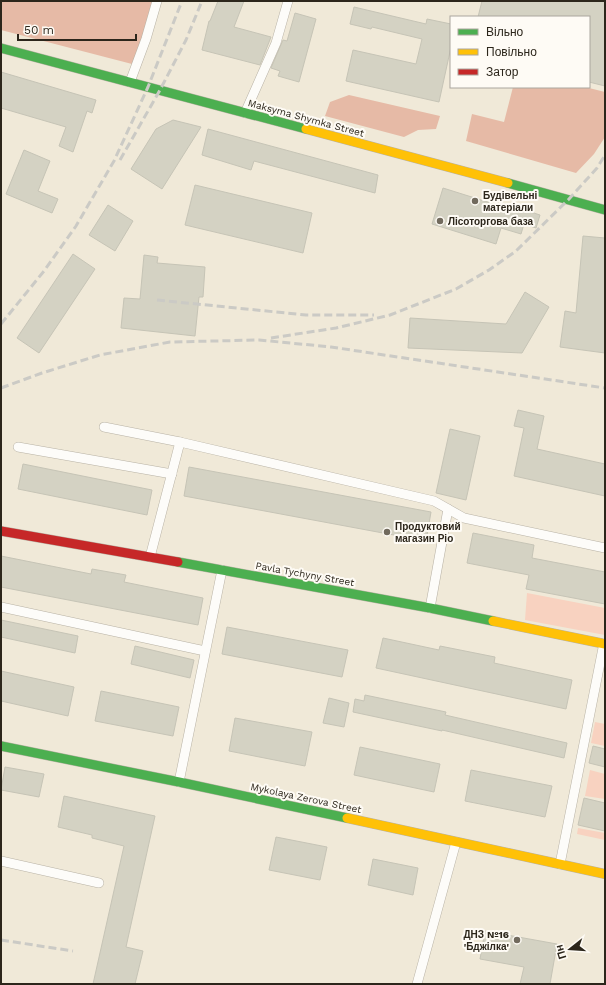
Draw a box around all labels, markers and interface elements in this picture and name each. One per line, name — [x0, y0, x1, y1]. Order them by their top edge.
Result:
scale bar — [18, 16, 136, 42]
legend — [450, 16, 590, 88]
text: 50 m — [24, 23, 54, 37]
text: Вільно — [486, 25, 524, 39]
text: Повільно — [486, 45, 537, 59]
text: Затор — [486, 65, 519, 79]
street label: Maksyma Shymka Street — [247, 97, 366, 139]
place label: Будівельні матеріали — [483, 190, 538, 213]
marker: Будівельні матеріали — [470, 196, 480, 206]
marker: Лісоторгова база — [435, 216, 445, 226]
place label: Лісоторгова база — [448, 216, 533, 227]
place label: Продуктовий магазин Ріо — [395, 521, 461, 544]
marker: Продуктовий магазин Ріо — [382, 527, 392, 537]
street label: Pavla Tychyny Street — [255, 560, 356, 588]
street label: Mykolaya Zerova Street — [249, 781, 363, 815]
place label: ДНЗ №16 'Бджілка' — [463, 929, 509, 952]
north arrow — [550, 929, 590, 969]
marker: ДНЗ №16 'Бджілка' — [512, 935, 522, 945]
text: Пн — [553, 943, 569, 961]

